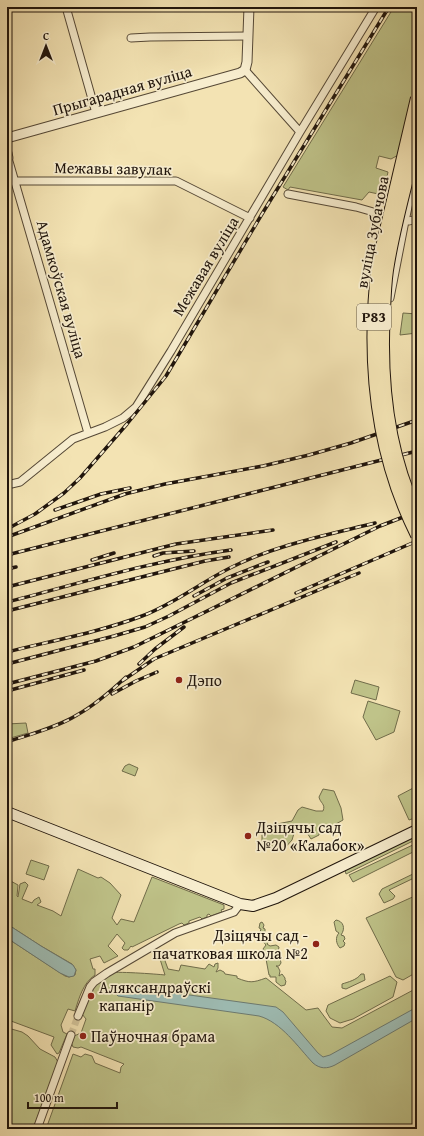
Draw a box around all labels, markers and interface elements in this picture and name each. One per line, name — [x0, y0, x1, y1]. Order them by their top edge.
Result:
north arrow — [26, 26, 66, 66]
text: С — [43, 28, 49, 44]
street label: Прыгарадная вуліца — [49, 59, 195, 121]
street label: Межавы завулак — [54, 155, 172, 181]
street label: вуліца Зубачова — [349, 173, 395, 290]
street label: Межавая вуліца — [166, 211, 244, 320]
street label: Адамкоўская вуліца — [31, 217, 93, 361]
road number: Р83 — [357, 304, 391, 330]
place label: Дэпо — [186, 668, 222, 692]
marker: Дэпо — [174, 675, 184, 685]
place label: Дзіцячы сад №20 «Калабок» — [255, 815, 365, 857]
marker: Дзіцячы сад №20 «Калабок» — [243, 831, 253, 841]
place label: Дзіцячы сад - пачатковая школа №2 — [152, 923, 309, 965]
marker: Дзіцячы сад - пачатковая школа №2 — [311, 939, 321, 949]
place label: Аляксандраўскі капанір — [99, 975, 212, 1017]
marker: Аляксандраўскі капанір — [86, 991, 96, 1001]
place label: Паўночная брама — [91, 1024, 215, 1048]
marker: Паўночная брама — [78, 1031, 88, 1041]
scale bar — [28, 1084, 117, 1110]
text: 100 m — [34, 1089, 64, 1106]

